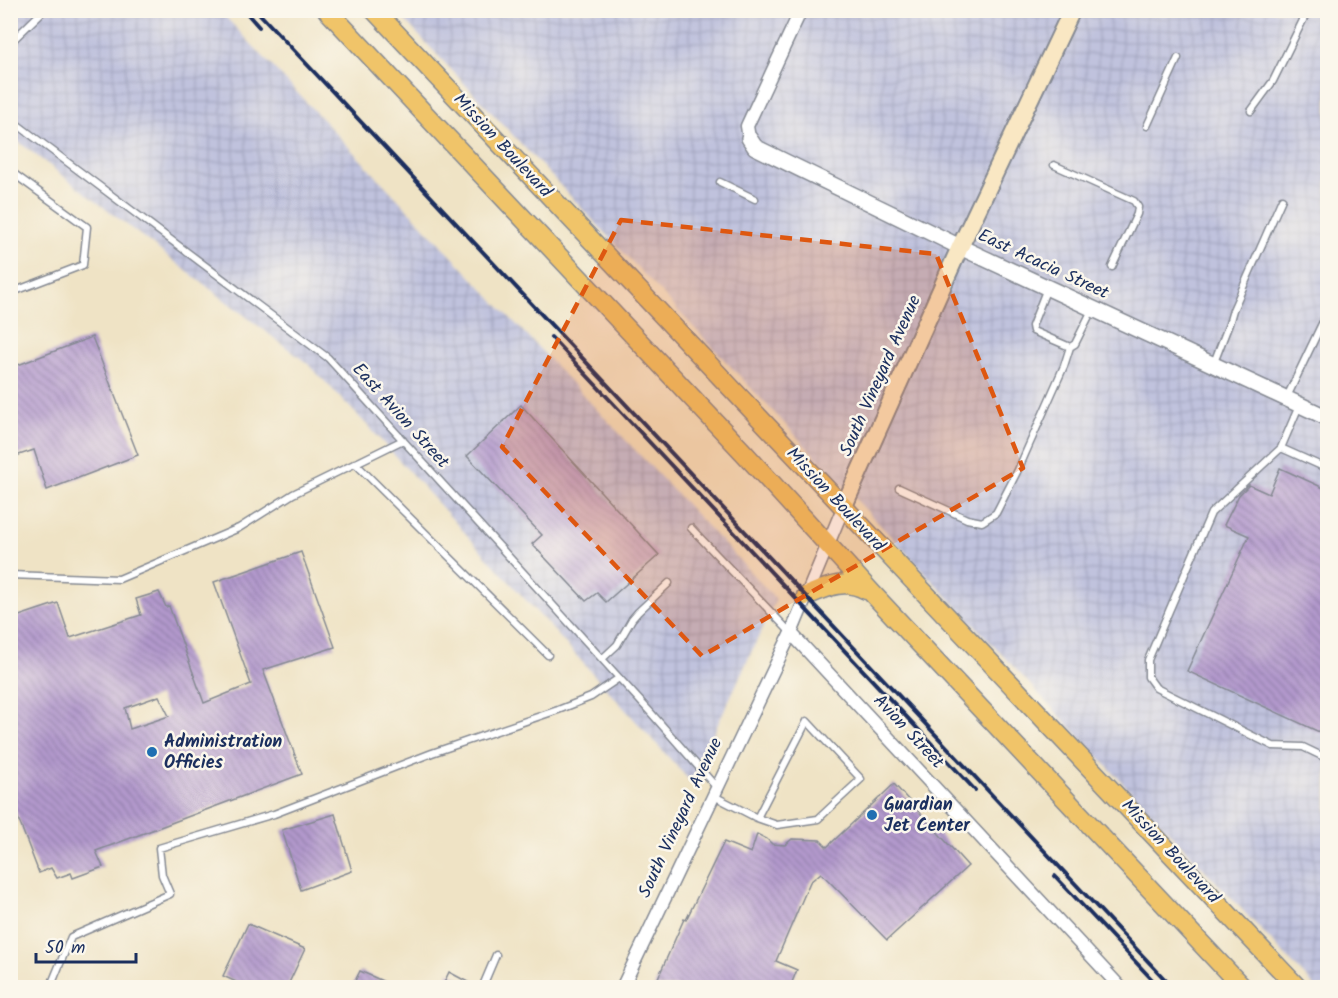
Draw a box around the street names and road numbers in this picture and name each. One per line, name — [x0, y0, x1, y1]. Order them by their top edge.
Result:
street label: Mission Boulevard — [445, 87, 559, 206]
street label: East Acacia Street — [973, 222, 1114, 309]
street label: South Vineyard Avenue — [832, 291, 930, 461]
street label: East Avion Street — [344, 356, 456, 476]
street label: Mission Boulevard — [778, 441, 892, 560]
street label: Avion Street — [866, 688, 951, 777]
street label: South Vineyard Avenue — [631, 733, 731, 903]
street label: Mission Boulevard — [1113, 793, 1227, 912]

